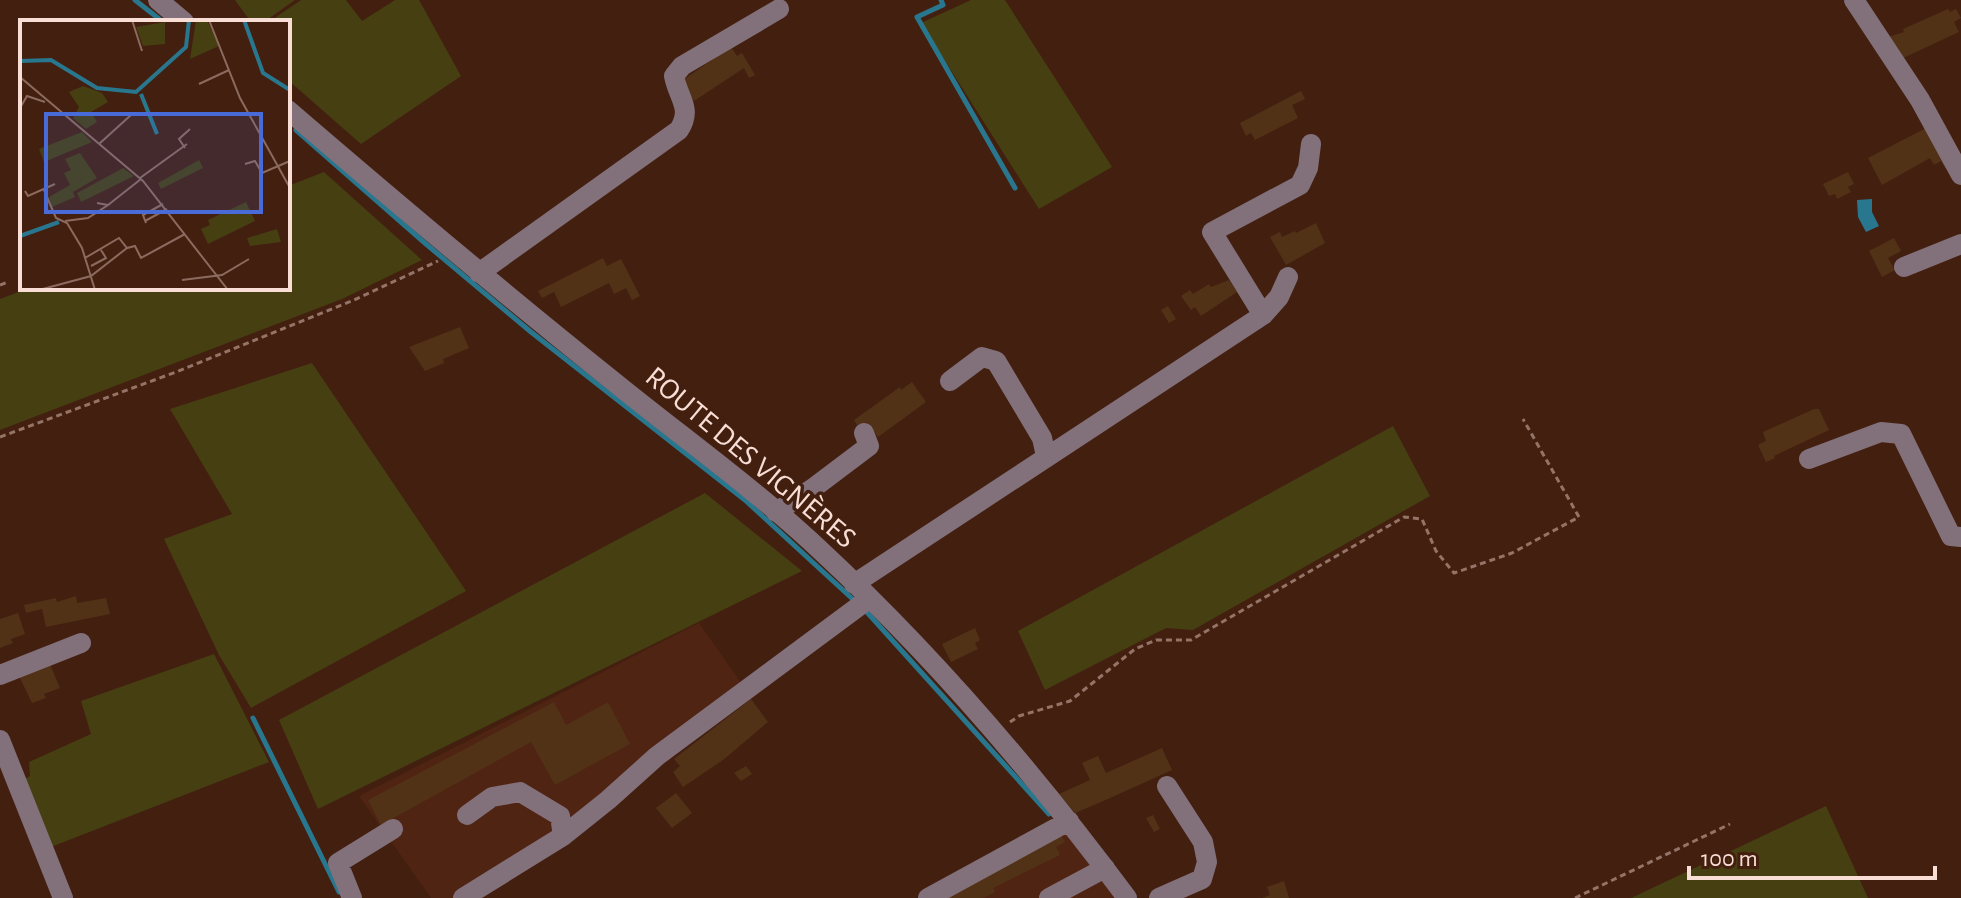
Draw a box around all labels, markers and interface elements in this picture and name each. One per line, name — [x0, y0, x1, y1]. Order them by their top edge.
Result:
inset map — [20, 20, 290, 290]
street label: ROUTE DES VIGNÈRES — [640, 360, 862, 554]
scale bar — [1689, 830, 1935, 880]
text: 100 m — [1701, 847, 1758, 871]

